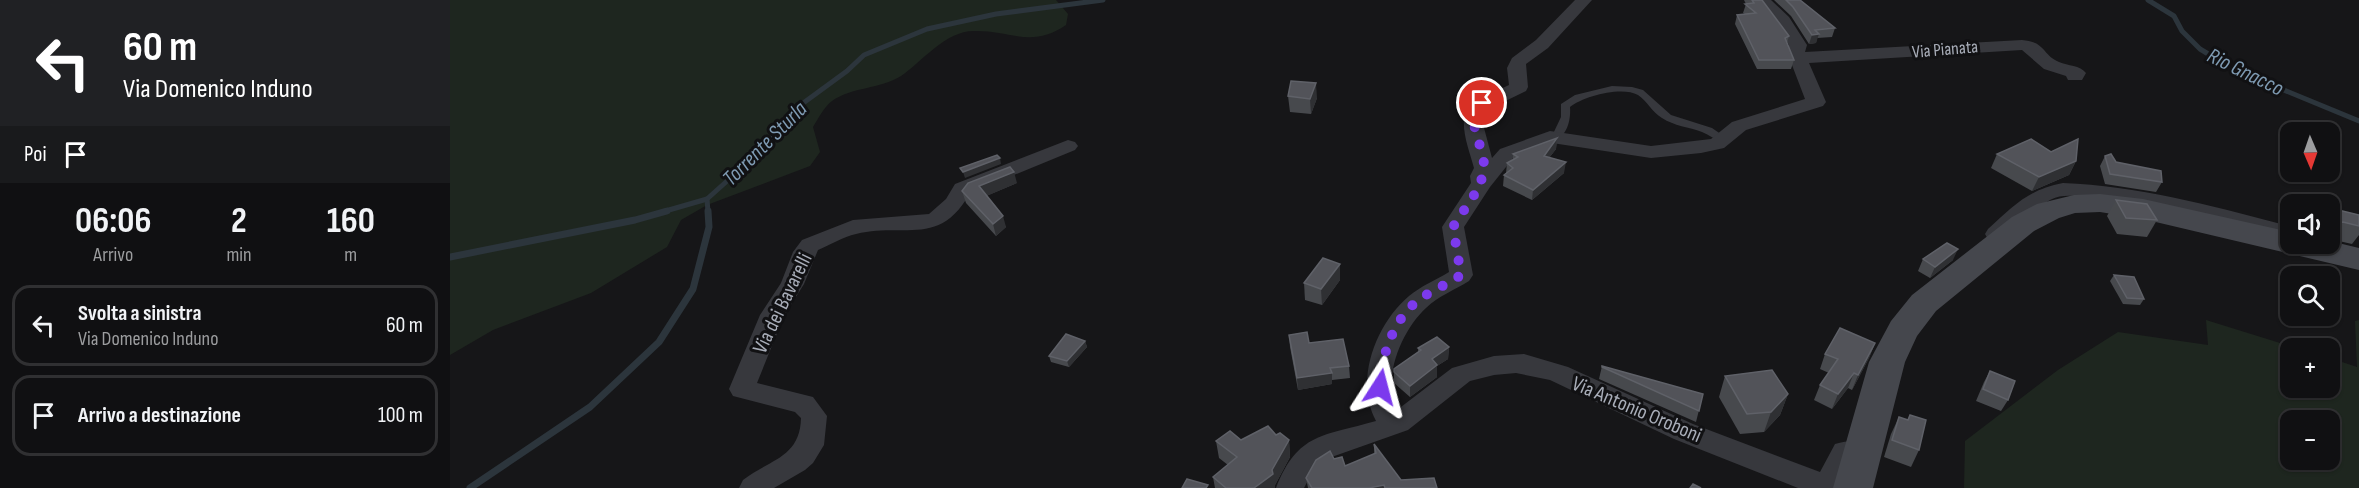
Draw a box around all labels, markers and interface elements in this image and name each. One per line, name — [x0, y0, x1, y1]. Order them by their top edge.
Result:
text: 60 m — [123, 22, 197, 73]
icon: left — [24, 24, 102, 102]
street label: Via Pianata — [1911, 36, 1979, 63]
water label: Rio Gnacco — [2203, 42, 2288, 102]
text: Via Domenico Induno — [123, 73, 313, 105]
pin — [1456, 77, 1507, 128]
icon: arrive — [1465, 86, 1498, 119]
water label: Torrente Sturla — [717, 96, 813, 192]
north arrow — [2280, 122, 2340, 182]
map controls — [2280, 122, 2340, 470]
icon: arrive — [59, 138, 92, 171]
text: Poi — [24, 141, 47, 168]
button: sound — [2280, 194, 2340, 254]
text: 06:06 — [75, 200, 151, 243]
text: 2 — [231, 200, 247, 243]
text: 160 — [327, 200, 375, 243]
text: Arrivo — [93, 243, 133, 267]
text: min — [226, 243, 252, 267]
text: m — [344, 243, 357, 267]
street label: Via dei Bavarelli — [747, 249, 818, 358]
button: search — [2280, 266, 2340, 326]
text: Svolta a sinistra — [78, 300, 201, 327]
icon: left — [27, 309, 60, 342]
text: 60 m — [386, 312, 423, 339]
text: Via Domenico Induno — [78, 327, 218, 351]
button: + — [2280, 338, 2340, 398]
position arrow — [1348, 355, 1412, 419]
street label: Via Antonio Oroboni — [1568, 371, 1705, 448]
icon: arrive — [27, 399, 60, 432]
text: Arrivo a destinazione — [78, 402, 241, 429]
text: 100 m — [378, 402, 423, 429]
button: − — [2280, 410, 2340, 470]

